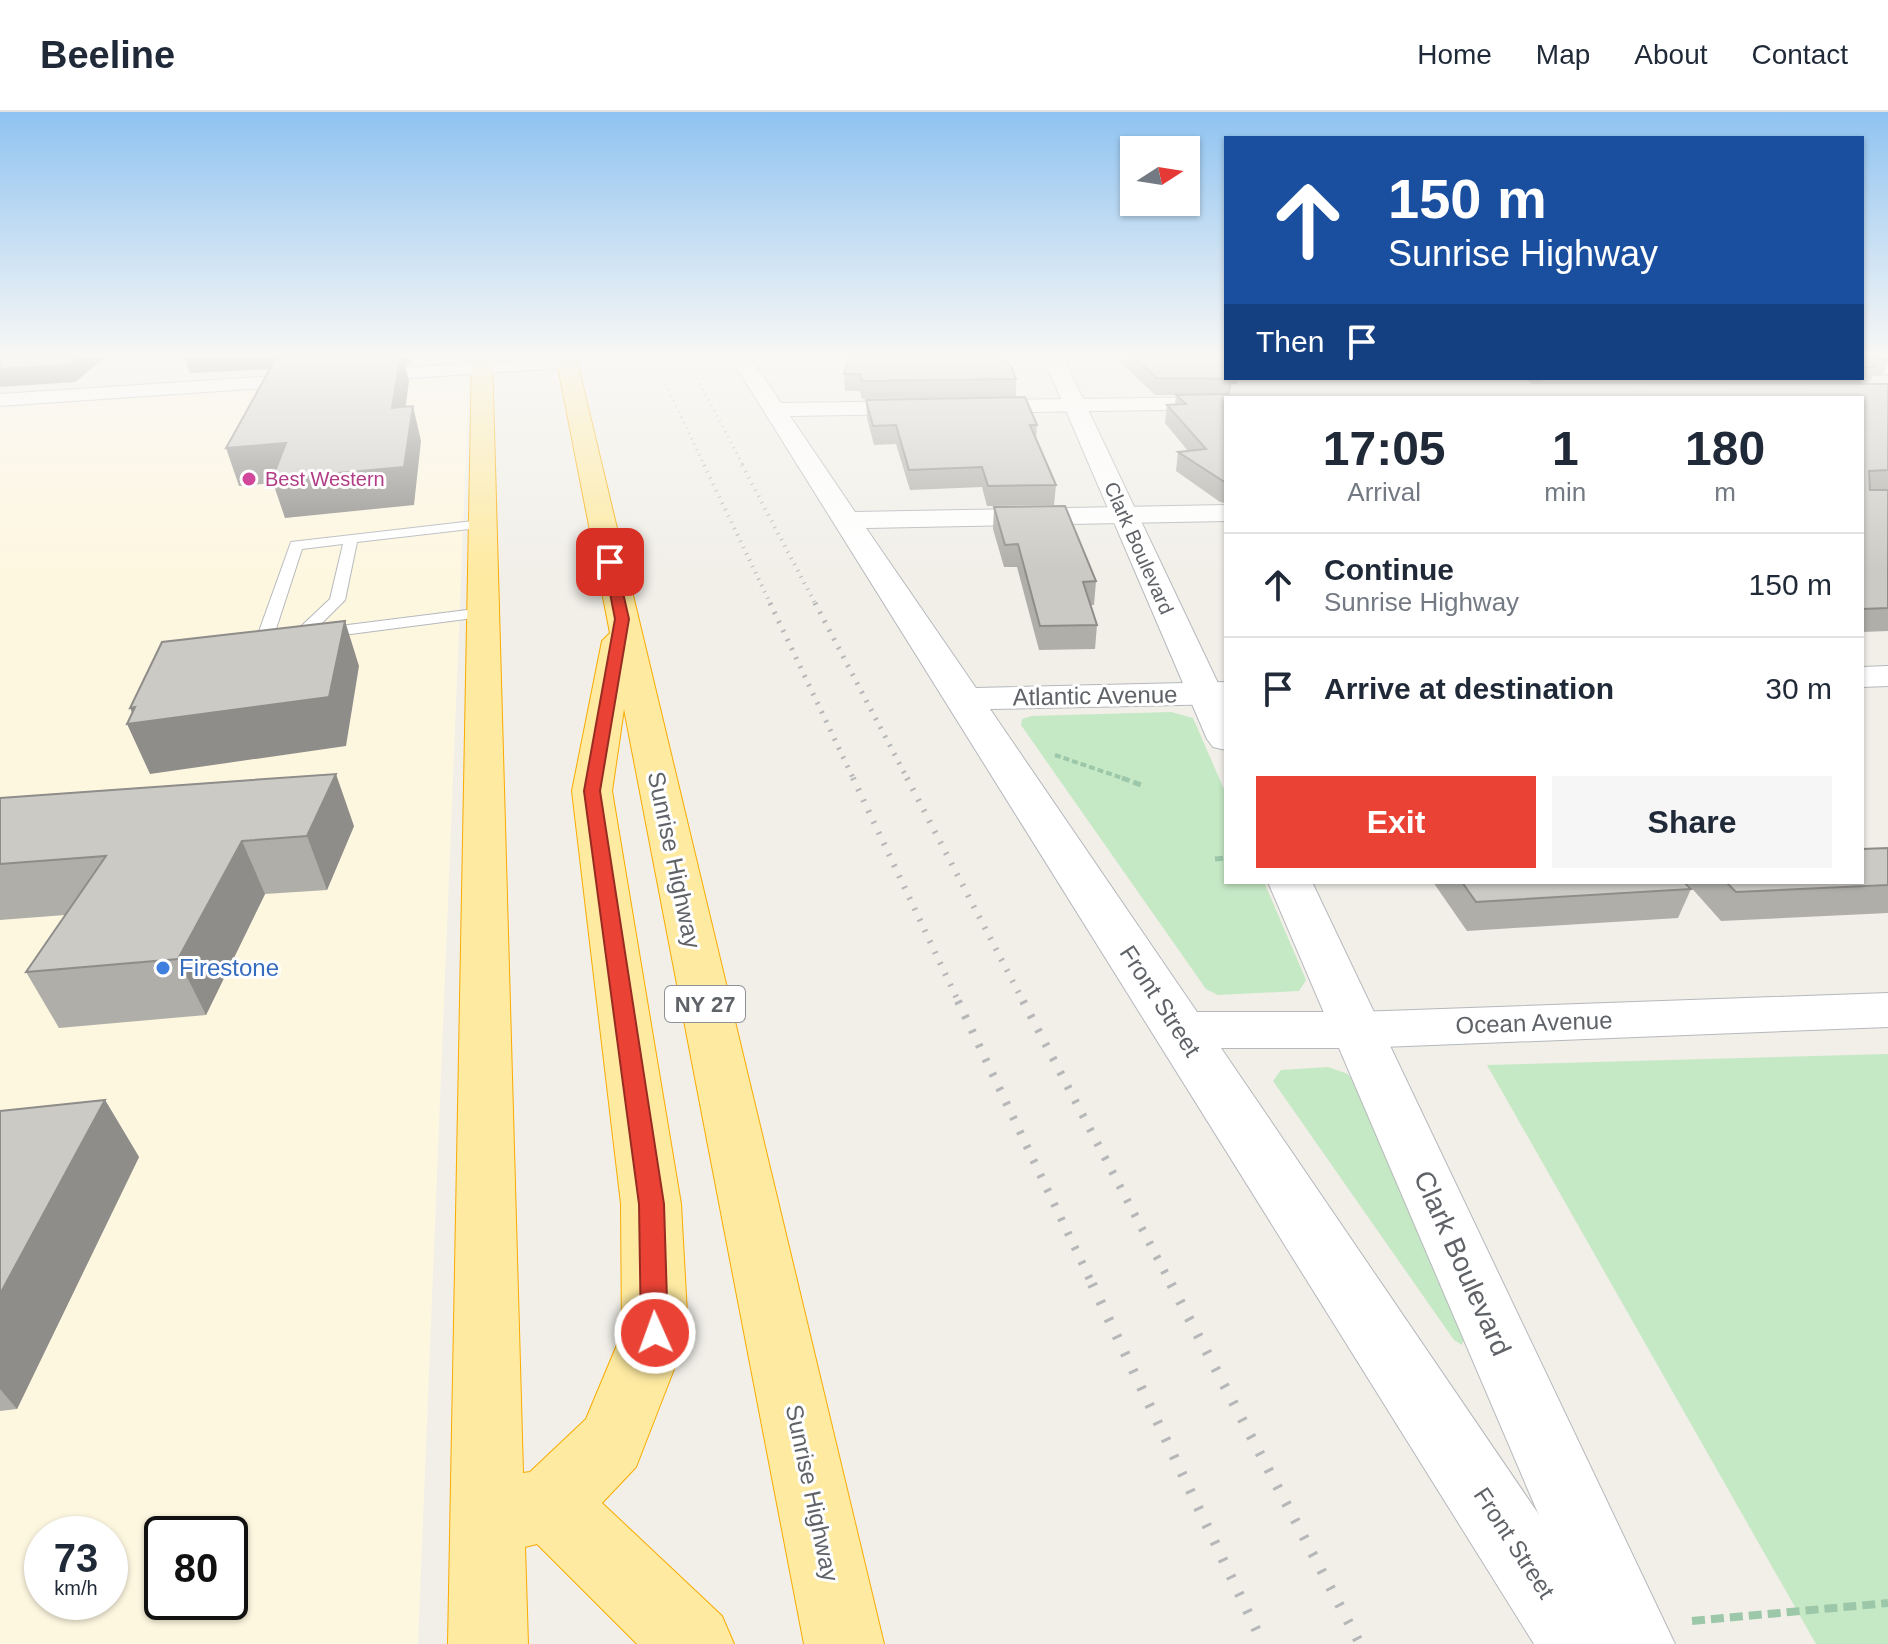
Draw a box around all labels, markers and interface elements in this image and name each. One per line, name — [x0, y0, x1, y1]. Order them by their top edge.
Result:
text: Beeline — [40, 34, 175, 76]
text: Home — [1417, 39, 1492, 70]
text: Map — [1536, 39, 1590, 70]
text: About — [1634, 39, 1708, 70]
text: Contact — [1752, 39, 1848, 70]
north arrow — [1120, 136, 1200, 216]
map controls — [1120, 136, 1200, 216]
text: 150 m — [1388, 167, 1547, 230]
icon: ahead — [1256, 168, 1360, 272]
text: Sunrise Highway — [1388, 233, 1658, 274]
icon: arrive — [1340, 320, 1384, 364]
text: Then — [1256, 325, 1324, 358]
text: 17:05 — [1323, 422, 1446, 475]
text: 1 — [1552, 422, 1579, 475]
text: 180 — [1685, 422, 1765, 475]
place label: Best Western — [265, 468, 385, 490]
marker: Best Western — [240, 470, 258, 488]
text: Arrival — [1347, 477, 1421, 507]
text: min — [1544, 477, 1586, 507]
text: m — [1714, 477, 1736, 507]
street label: Clark Boulevard — [1100, 479, 1178, 617]
pin — [576, 528, 644, 596]
icon: arrive — [588, 540, 632, 584]
text: Continue — [1324, 553, 1454, 586]
icon: ahead — [1256, 563, 1300, 607]
text: 150 m — [1749, 568, 1832, 601]
text: Sunrise Highway — [1324, 587, 1519, 617]
icon: arrive — [1256, 667, 1300, 711]
text: Arrive at destination — [1324, 672, 1614, 705]
text: 30 m — [1765, 672, 1832, 705]
street label: Atlantic Avenue — [1012, 681, 1178, 710]
street label: Sunrise Highway — [643, 769, 706, 951]
button: Exit — [1256, 776, 1536, 868]
button: Share — [1552, 776, 1832, 868]
street label: Front Street — [1115, 940, 1206, 1061]
place label: Firestone — [179, 954, 279, 981]
marker: Firestone — [154, 959, 172, 977]
road number: NY 27 — [665, 986, 745, 1022]
street label: Ocean Avenue — [1455, 1006, 1613, 1039]
street label: Clark Boulevard — [1408, 1166, 1517, 1360]
position arrow — [613, 1291, 697, 1375]
street label: Sunrise Highway — [781, 1402, 844, 1584]
street label: Front Street — [1469, 1482, 1560, 1603]
speed limit sign: 80 — [144, 1516, 248, 1620]
text: 73 — [54, 1536, 98, 1580]
text: km/h — [54, 1577, 98, 1599]

